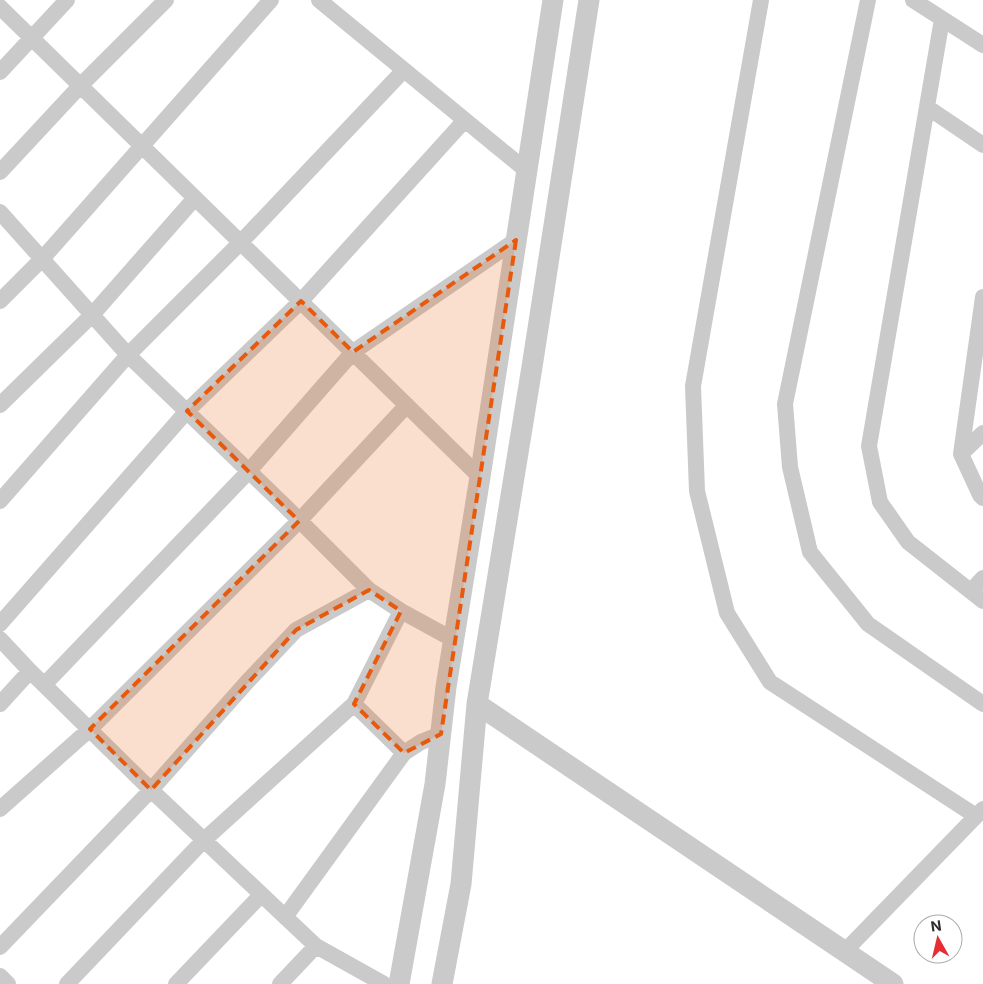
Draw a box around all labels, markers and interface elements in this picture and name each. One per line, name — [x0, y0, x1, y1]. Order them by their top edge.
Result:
north arrow — [913, 914, 963, 964]
text: N — [930, 916, 943, 935]

